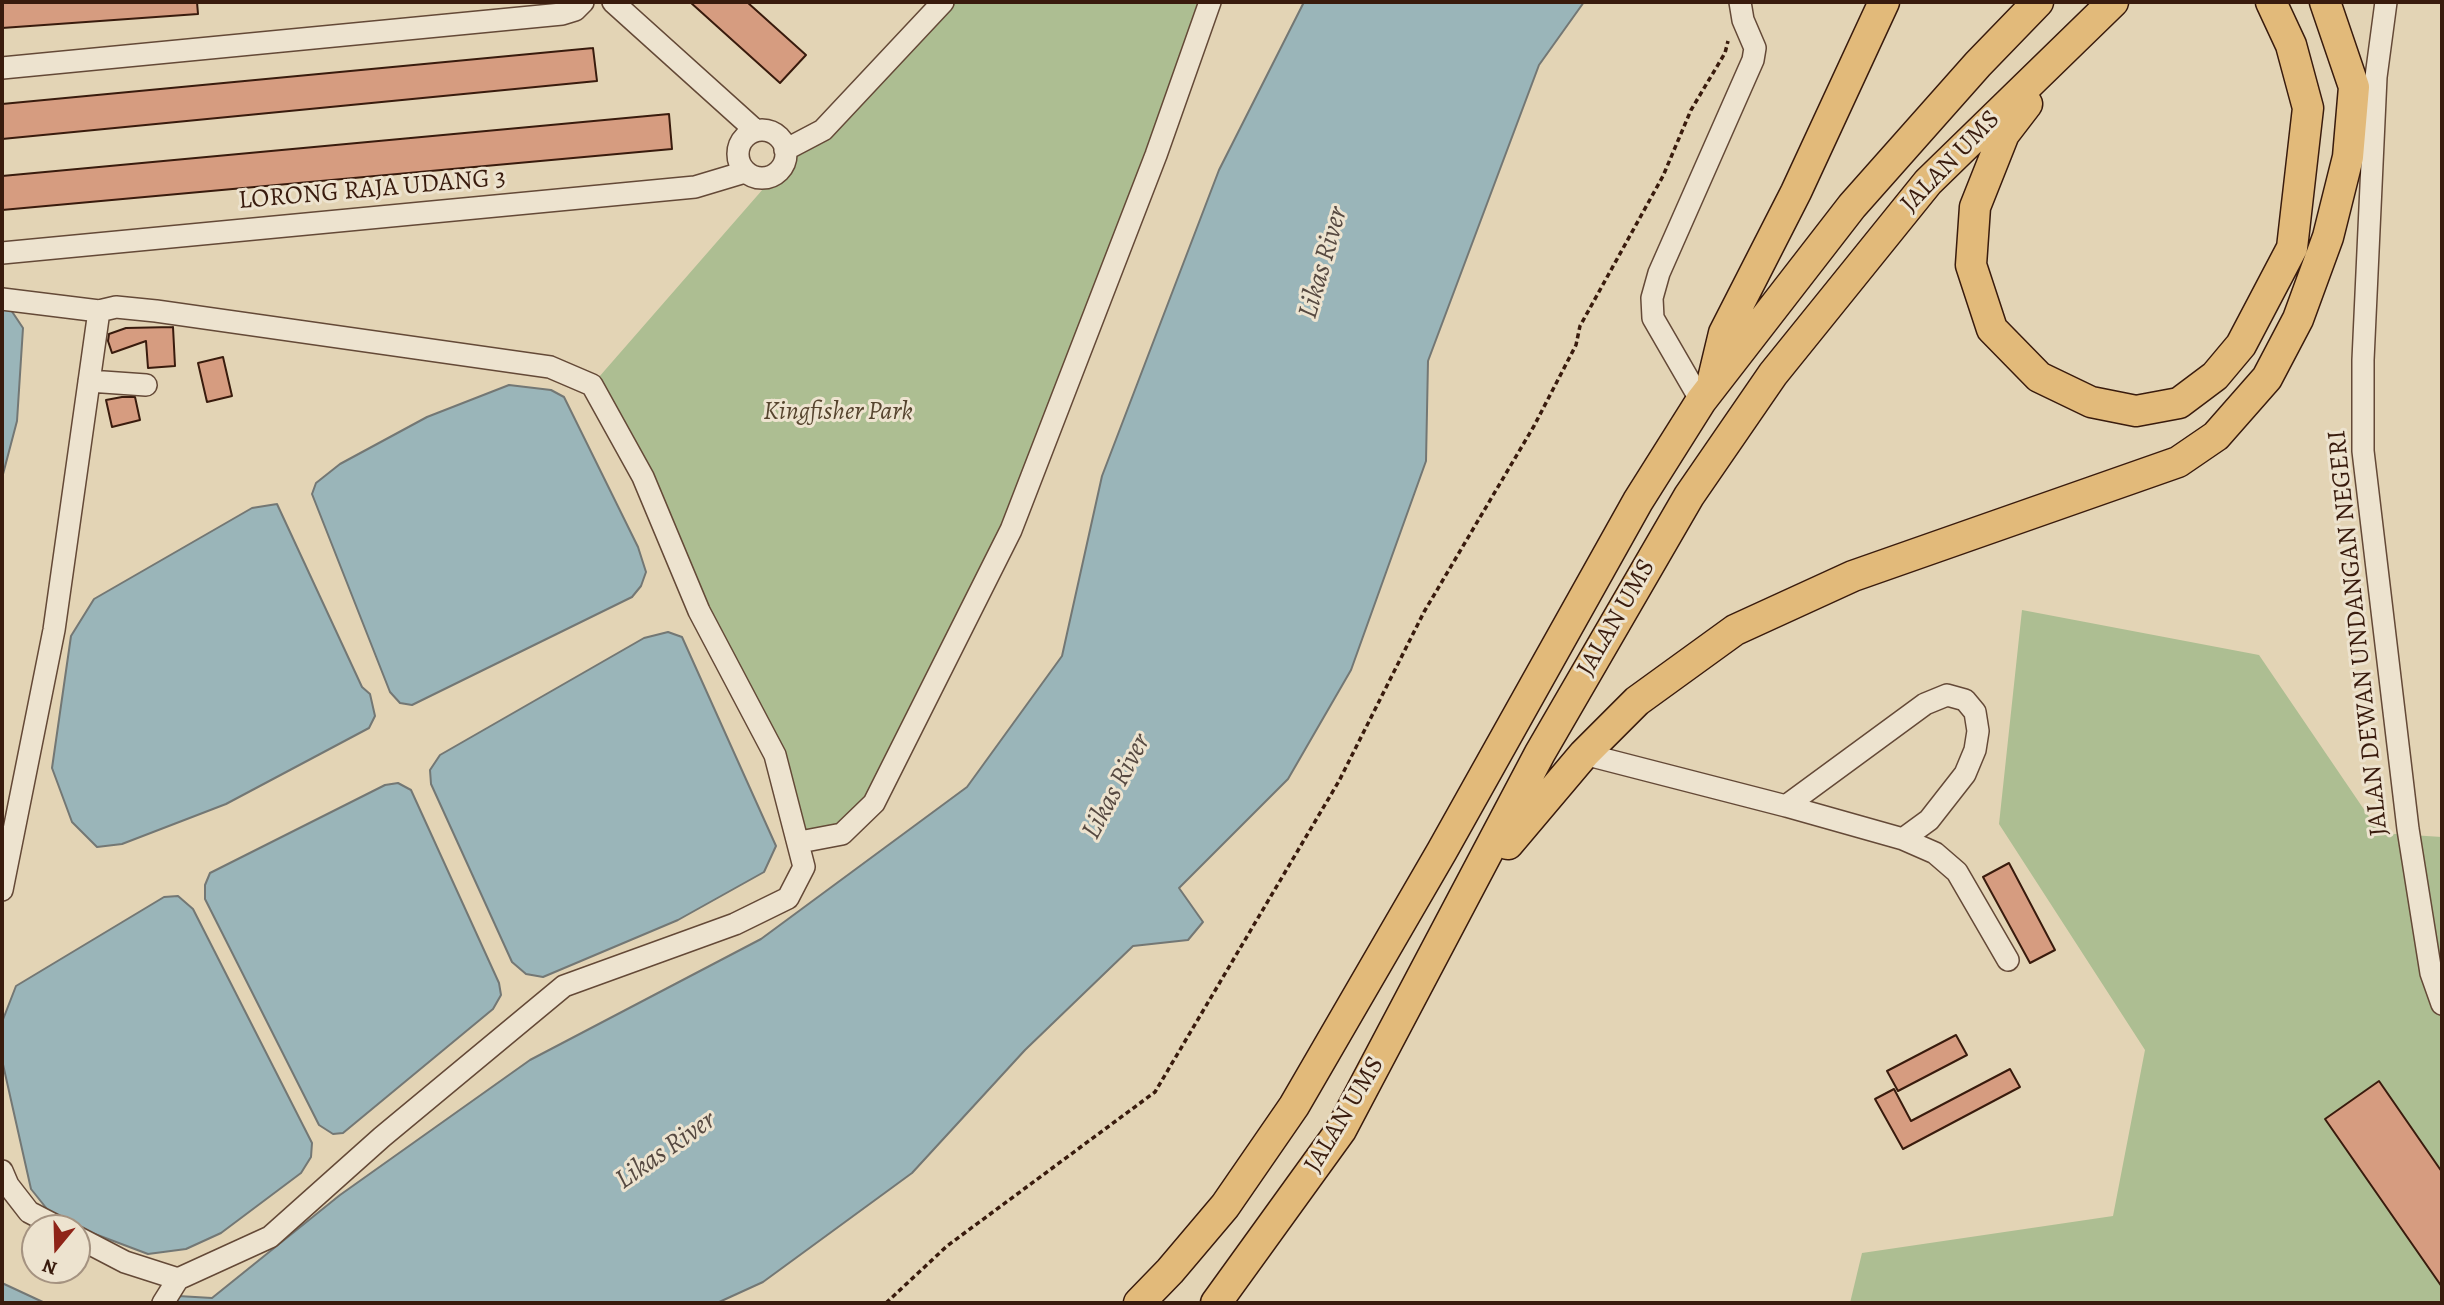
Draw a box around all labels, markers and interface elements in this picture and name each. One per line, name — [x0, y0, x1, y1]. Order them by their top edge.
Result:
street label: JALAN UMS — [1895, 104, 2007, 220]
street label: LORONG RAJA UDANG 3 — [237, 163, 507, 217]
water label: Likas River — [1292, 203, 1356, 323]
park label: Kingfisher Park — [763, 397, 913, 429]
street label: JALAN DEWAN UNDANGAN NEGERI — [2322, 428, 2396, 838]
street label: JALAN UMS — [1571, 554, 1663, 682]
water label: Likas River — [1075, 729, 1159, 845]
street label: JALAN UMS — [1298, 1051, 1392, 1179]
water label: Likas River — [609, 1104, 723, 1198]
north arrow — [21, 1214, 91, 1284]
text: N — [39, 1252, 61, 1282]

